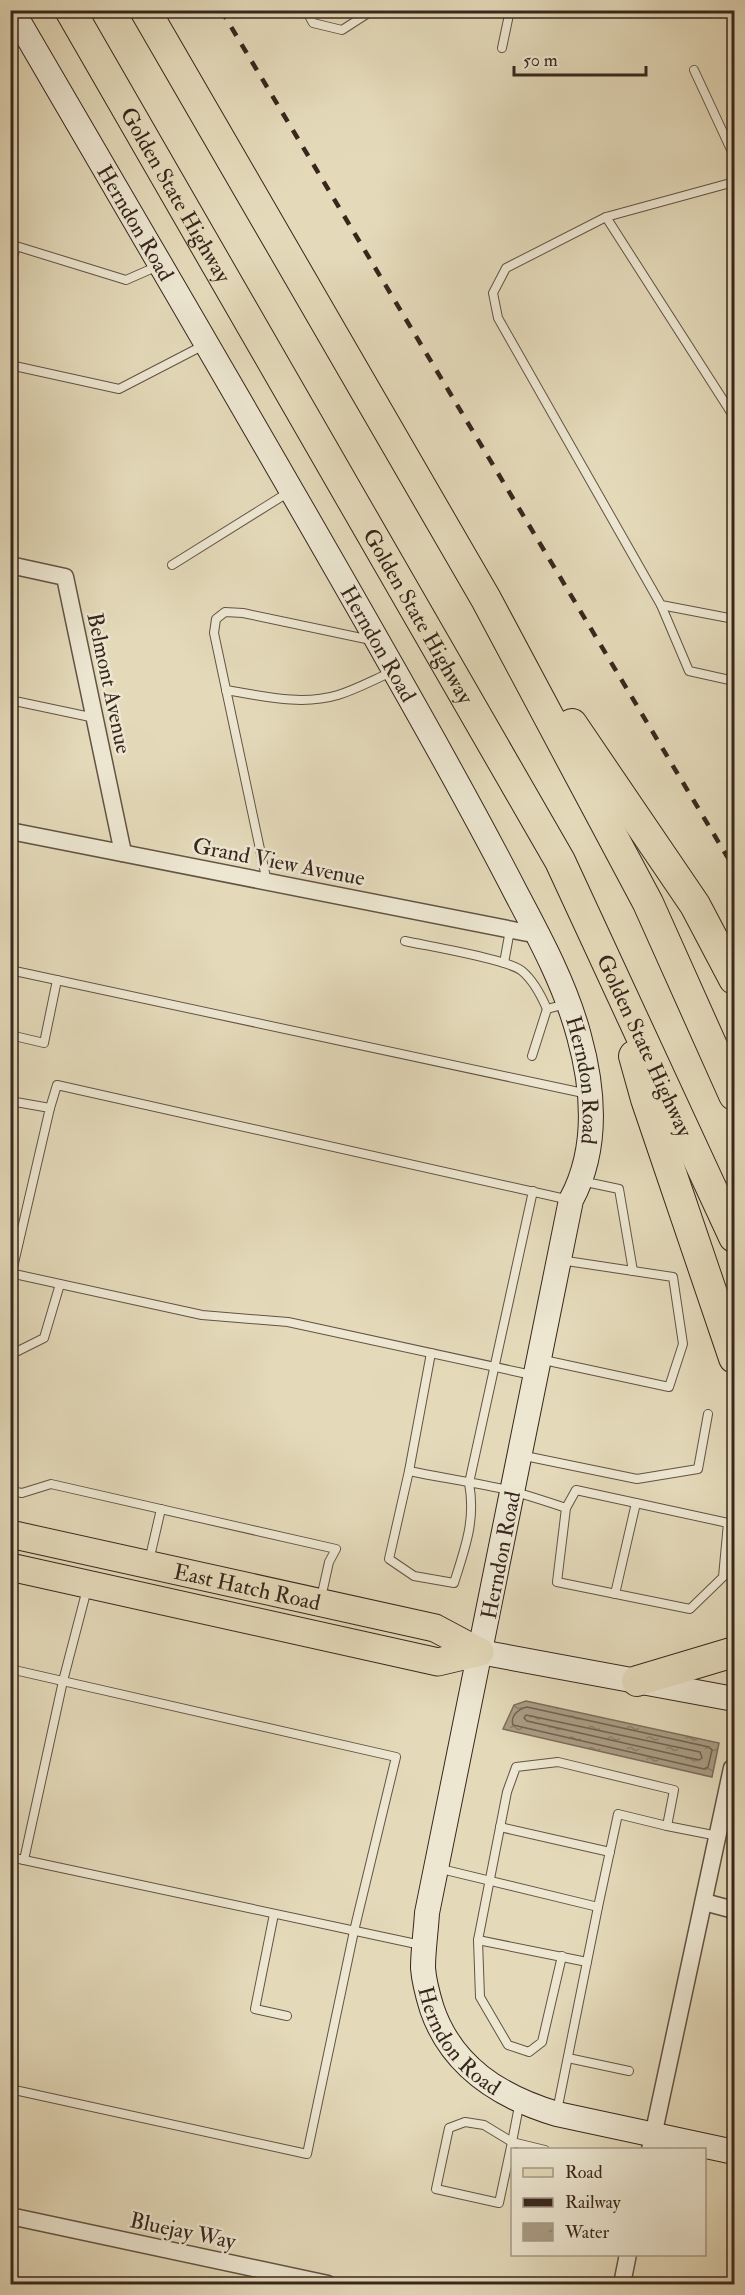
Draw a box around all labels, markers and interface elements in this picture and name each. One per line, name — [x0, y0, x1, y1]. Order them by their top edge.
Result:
scale bar — [514, 39, 646, 77]
text: 50 m — [523, 49, 558, 72]
street label: Golden State Highway — [114, 102, 237, 288]
street label: Herndon Road — [90, 160, 180, 286]
street label: Golden State Highway — [356, 523, 480, 709]
street label: Herndon Road — [334, 581, 422, 707]
street label: Belmont Avenue — [80, 610, 138, 756]
street label: Grand View Avenue — [190, 832, 367, 892]
street label: Golden State Highway — [590, 950, 699, 1142]
street label: Herndon Road — [559, 1013, 604, 1146]
street label: Herndon Road — [475, 1489, 527, 1622]
street label: East Hatch Road — [171, 1558, 323, 1617]
street label: Herndon Road — [411, 1983, 506, 2102]
legend — [511, 2148, 706, 2256]
text: Road — [565, 2161, 603, 2184]
text: Railway — [565, 2191, 622, 2214]
street label: Bluejay Way — [127, 2206, 239, 2256]
text: Water — [564, 2221, 609, 2244]

